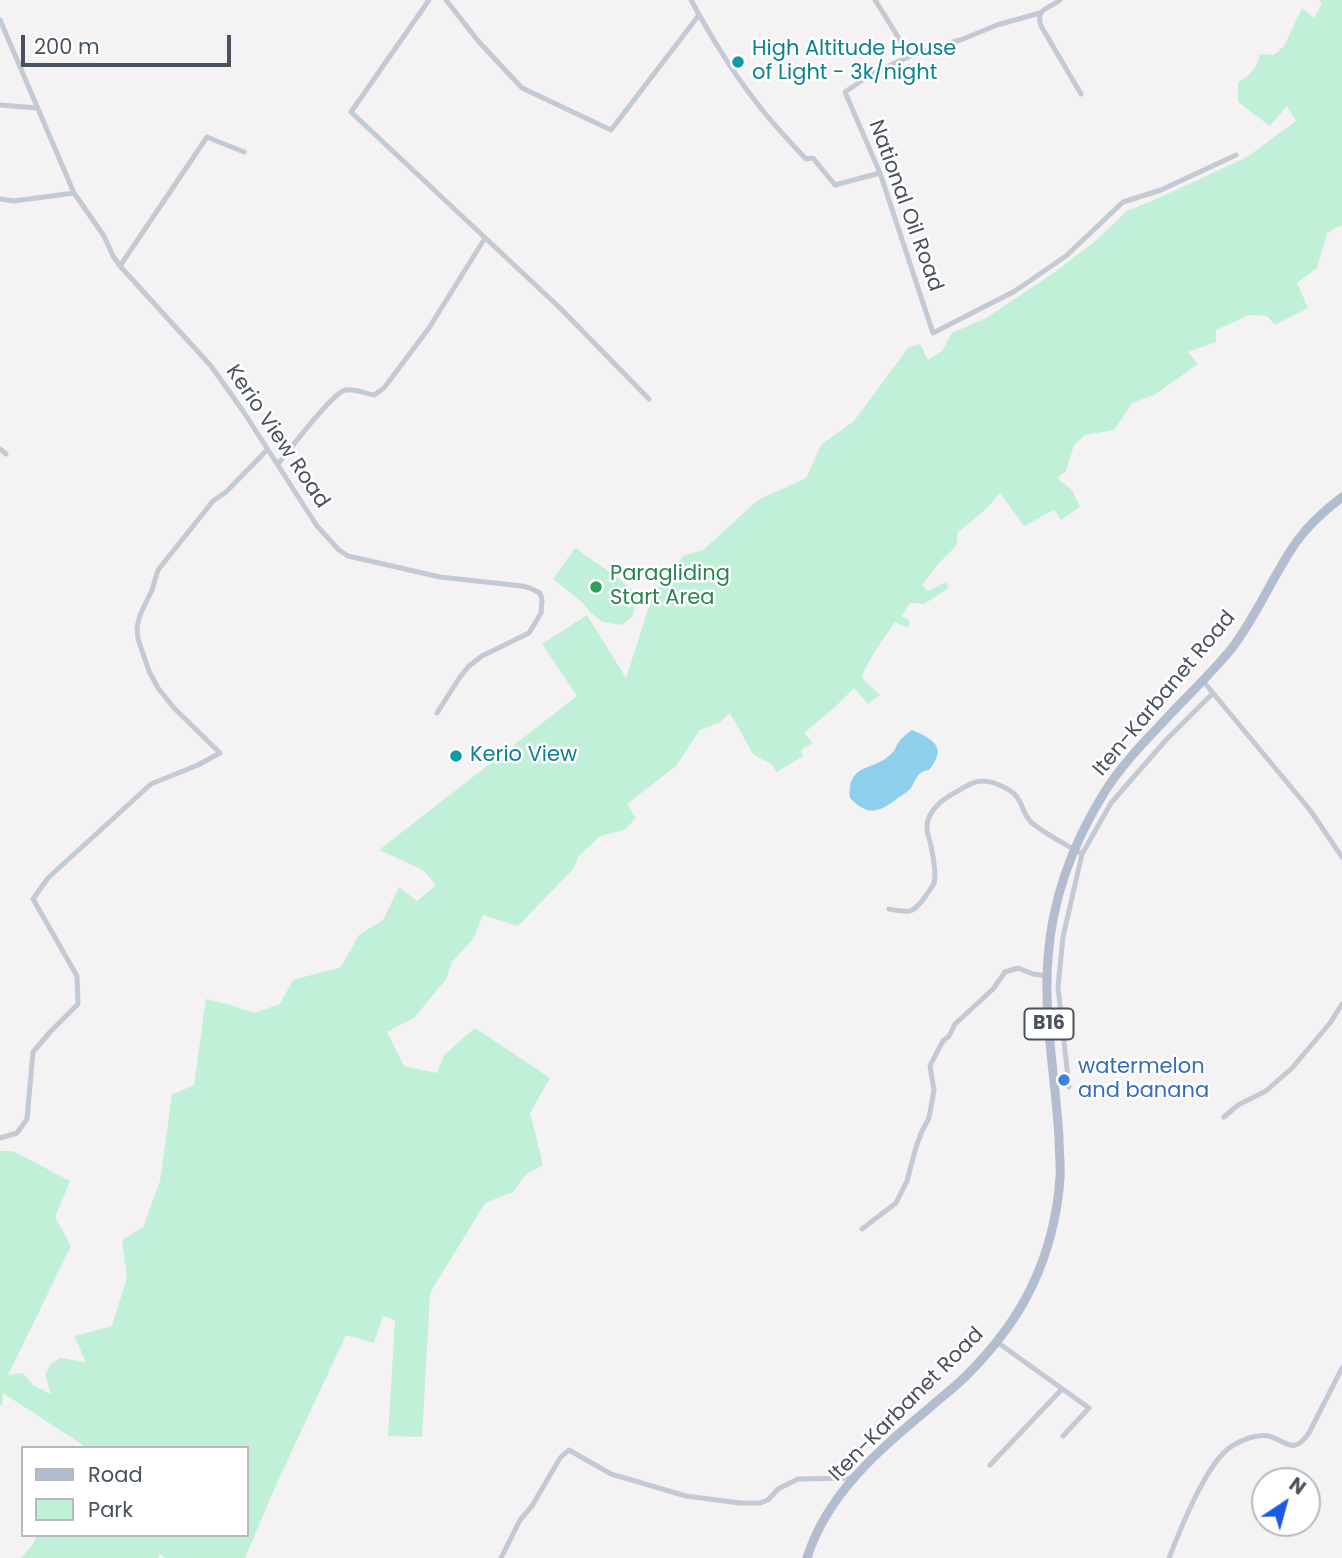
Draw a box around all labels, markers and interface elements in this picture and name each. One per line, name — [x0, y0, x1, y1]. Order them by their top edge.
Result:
scale bar — [24, 21, 234, 65]
text: 200 m — [34, 32, 100, 61]
place label: High Altitude House of Light - 3k/night — [752, 37, 956, 87]
marker: High Altitude House of Light - 3k/night — [730, 54, 746, 70]
street label: National Oil Road — [862, 117, 948, 295]
street label: Kerio View Road — [220, 361, 334, 513]
place label: Paragliding Start Area — [610, 562, 730, 612]
marker: Paragliding Start Area — [588, 579, 604, 595]
street label: Iten-Karbanet Road — [1088, 606, 1242, 782]
place label: Kerio View — [470, 743, 577, 769]
marker: Kerio View — [448, 748, 464, 764]
road number: B16 — [1024, 1008, 1074, 1040]
place label: watermelon and banana — [1078, 1055, 1209, 1105]
marker: watermelon and banana — [1056, 1072, 1072, 1088]
street label: Iten-Karbanet Road — [824, 1322, 990, 1488]
legend — [21, 1446, 248, 1537]
text: Road — [88, 1460, 143, 1489]
north arrow — [1251, 1467, 1321, 1537]
text: N — [1284, 1471, 1311, 1501]
text: Park — [88, 1495, 133, 1524]

